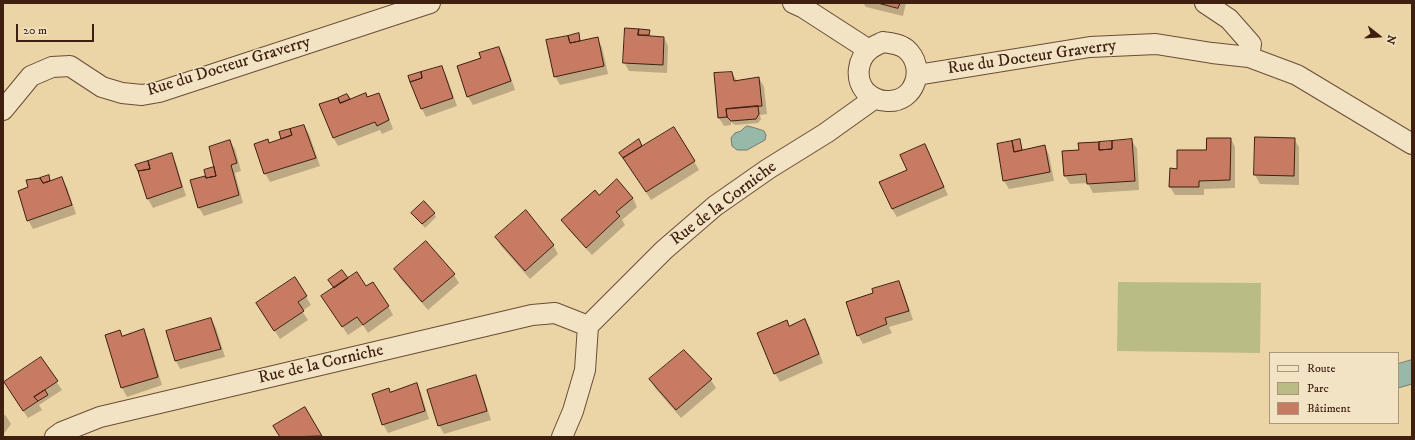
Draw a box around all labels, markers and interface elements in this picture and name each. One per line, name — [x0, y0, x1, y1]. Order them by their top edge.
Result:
scale bar — [18, 16, 96, 42]
north arrow — [1359, 16, 1399, 56]
text: 20 m — [23, 23, 47, 38]
street label: Rue du Docteur Graverry — [145, 32, 313, 102]
text: N — [1382, 33, 1398, 46]
street label: Rue du Docteur Graverry — [946, 36, 1118, 80]
street label: Rue de la Corniche — [667, 157, 781, 251]
street label: Rue de la Corniche — [257, 341, 385, 389]
legend — [1269, 352, 1399, 424]
text: Route — [1307, 361, 1335, 376]
text: Parc — [1307, 381, 1329, 396]
text: Bâtiment — [1307, 401, 1351, 416]

